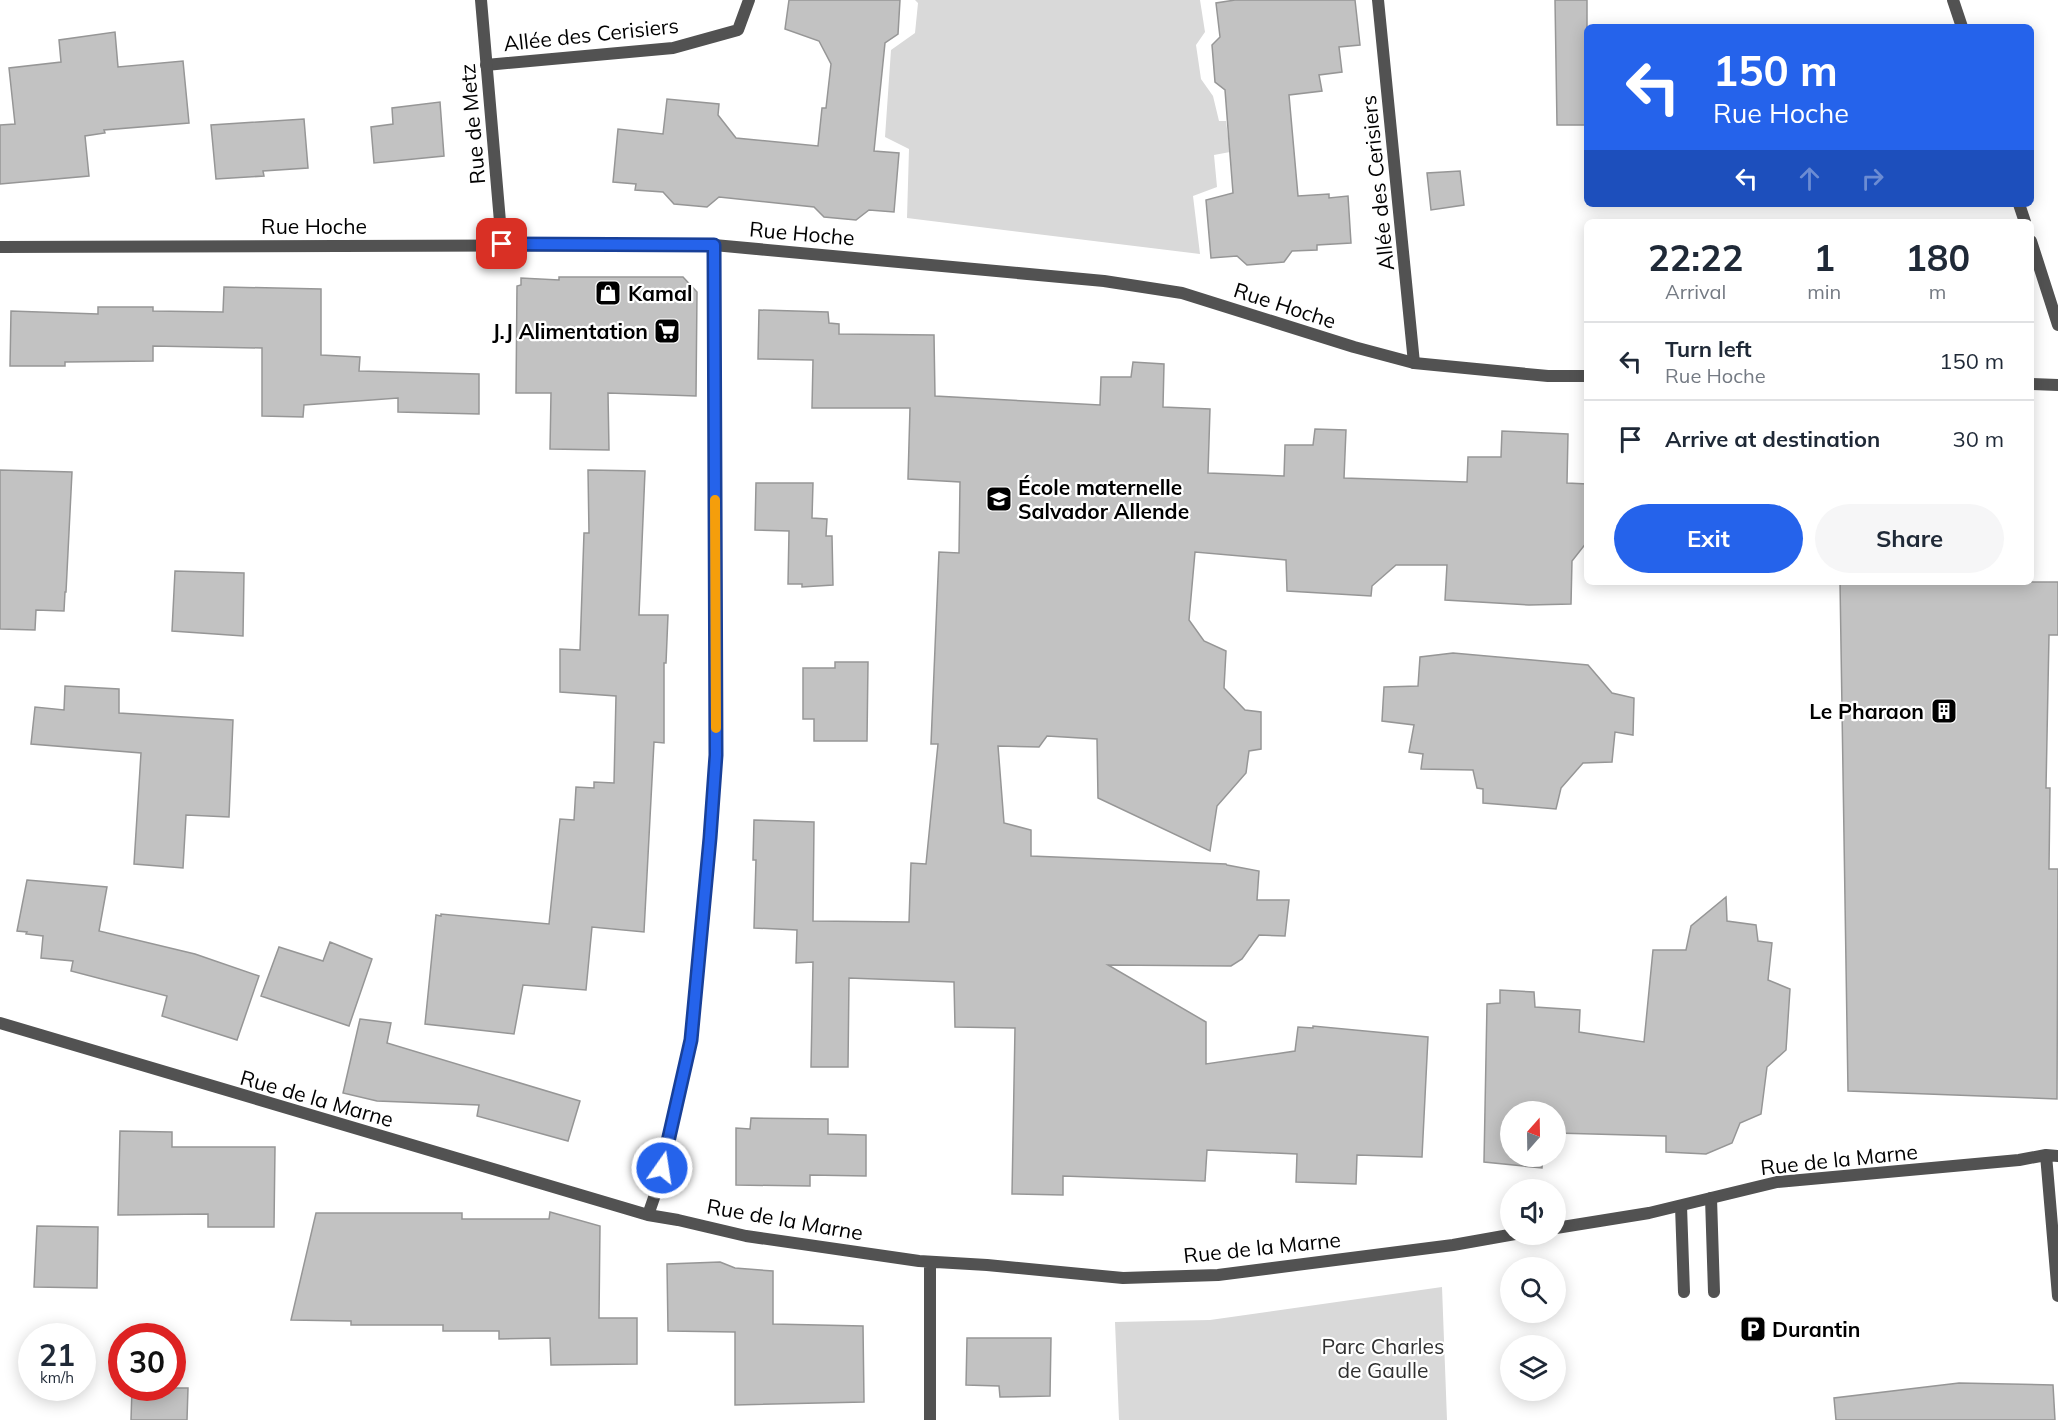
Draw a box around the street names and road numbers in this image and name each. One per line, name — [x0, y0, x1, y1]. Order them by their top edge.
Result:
street label: Allée des Cerisiers — [502, 12, 680, 56]
street label: Rue de Metz — [454, 63, 490, 185]
street label: Allée des Cerisiers — [1355, 94, 1399, 272]
street label: Rue Hoche — [261, 213, 367, 239]
street label: Rue Hoche — [748, 215, 856, 251]
street label: Rue Hoche — [1231, 276, 1339, 334]
street label: Rue de la Marne — [237, 1064, 397, 1132]
street label: Rue de la Marne — [1759, 1138, 1919, 1180]
street label: Rue de la Marne — [705, 1192, 865, 1246]
street label: Rue de la Marne — [1182, 1226, 1342, 1268]

